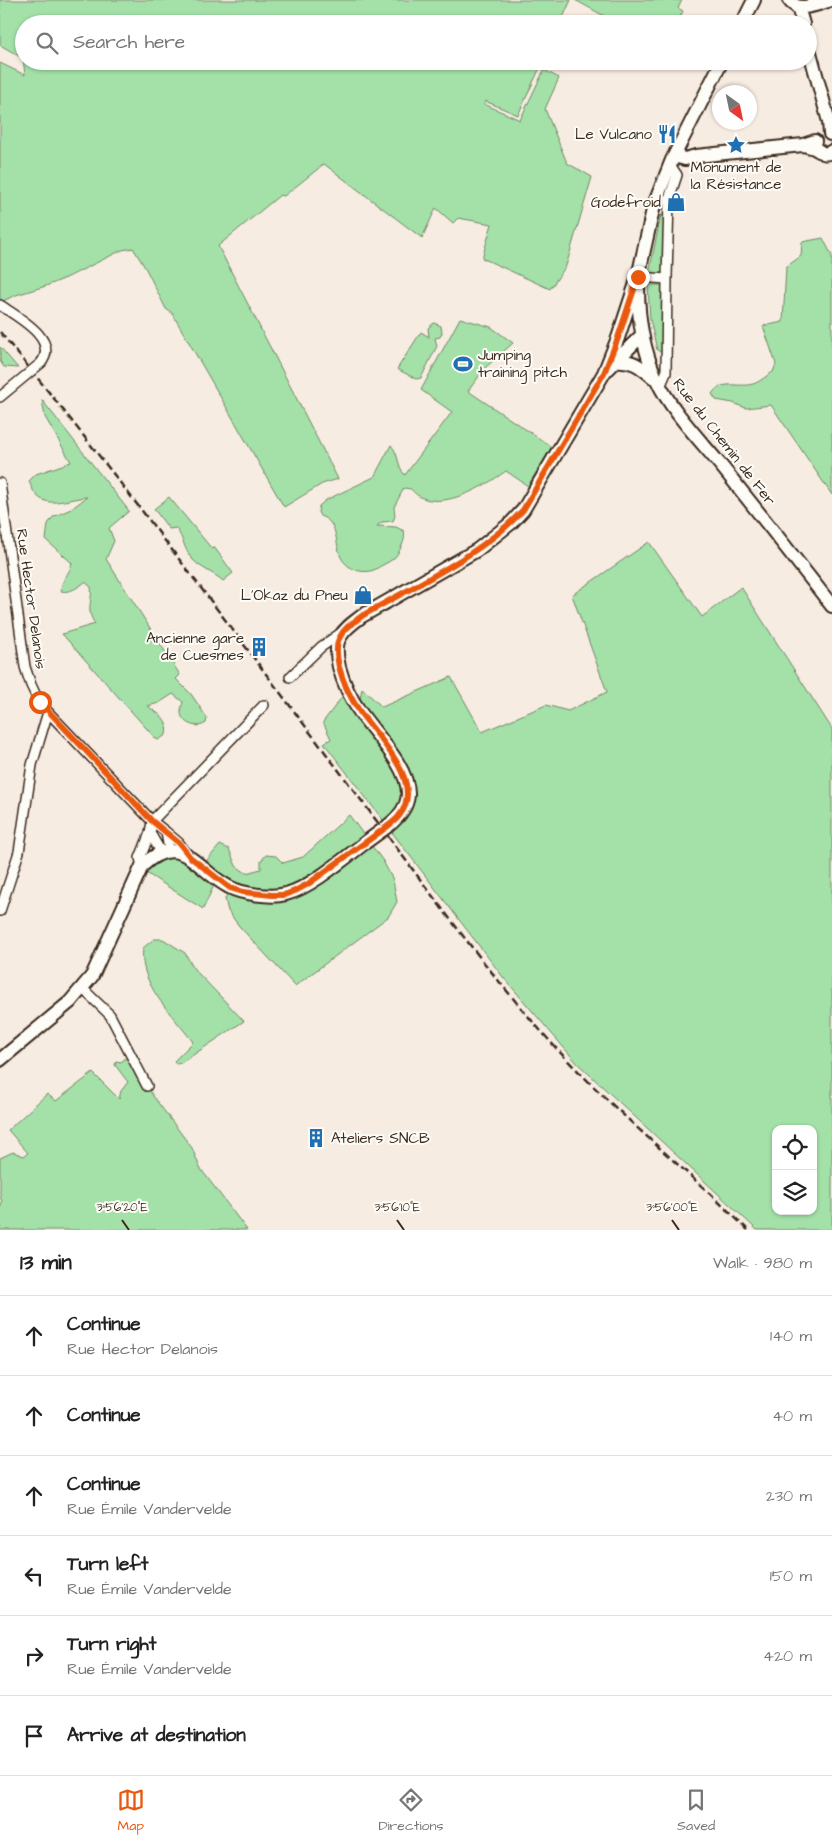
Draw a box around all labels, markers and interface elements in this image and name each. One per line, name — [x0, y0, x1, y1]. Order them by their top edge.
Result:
search box — [15, 15, 817, 70]
icon: search — [33, 29, 61, 57]
text: Search here — [73, 29, 185, 56]
north arrow — [712, 85, 757, 130]
restaurant icon: Le Vulcano — [656, 123, 678, 145]
place label: Le Vulcano — [575, 124, 653, 145]
place icon: Monument de la Résistance — [725, 134, 747, 156]
place label: Monument de la Résistance — [690, 157, 782, 195]
shop icon: Godefroid — [665, 191, 687, 213]
place label: Godefroid — [591, 192, 661, 213]
route end — [627, 266, 650, 289]
place label: Jumping training pitch — [478, 345, 567, 384]
sports icon: Jumping training pitch — [452, 353, 474, 375]
street label: Rue du Chemin de Fer — [668, 374, 780, 510]
street label: Rue Hector Delanois — [11, 527, 51, 671]
shop icon: L'Okaz du Pneu — [352, 584, 374, 606]
place label: L'Okaz du Pneu — [241, 585, 348, 606]
place label: Ancienne gare de Cuesmes — [146, 628, 244, 666]
building icon: Ancienne gare de Cuesmes — [248, 636, 270, 658]
route start — [29, 691, 52, 714]
map controls — [772, 1125, 817, 1215]
button: locate — [772, 1125, 817, 1170]
building icon: Ateliers SNCB — [305, 1127, 327, 1149]
place label: Ateliers SNCB — [331, 1128, 430, 1149]
button: layers — [772, 1170, 817, 1215]
text: 3°56'20"E — [96, 1199, 148, 1216]
text: 3°56'10"E — [374, 1199, 420, 1216]
text: 3°56'00"E — [646, 1199, 698, 1216]
text: 13 min — [20, 1248, 72, 1277]
text: Walk · 980 m — [713, 1252, 812, 1274]
text: Continue — [67, 1311, 141, 1338]
icon: ahead — [20, 1322, 48, 1350]
text: 140 m — [770, 1325, 812, 1347]
text: Rue Hector Delanois — [67, 1338, 218, 1360]
icon: ahead — [20, 1402, 48, 1430]
text: Continue — [67, 1402, 141, 1429]
text: 40 m — [772, 1405, 812, 1427]
text: Continue — [67, 1471, 141, 1498]
icon: ahead — [20, 1482, 48, 1510]
text: 230 m — [766, 1485, 812, 1507]
text: Rue Émile Vandervelde — [67, 1498, 232, 1520]
text: Turn left — [67, 1551, 148, 1578]
icon: left — [20, 1562, 48, 1590]
text: 150 m — [770, 1565, 812, 1587]
text: Rue Émile Vandervelde — [67, 1578, 232, 1600]
text: Turn right — [67, 1631, 156, 1658]
icon: right — [20, 1642, 48, 1670]
text: 420 m — [763, 1645, 812, 1667]
text: Rue Émile Vandervelde — [67, 1658, 232, 1680]
icon: arrive — [20, 1722, 48, 1750]
text: Arrive at destination — [67, 1722, 246, 1749]
tab: Map — [117, 1786, 145, 1836]
tab: Directions — [378, 1786, 443, 1836]
tab: Saved — [677, 1786, 715, 1836]

